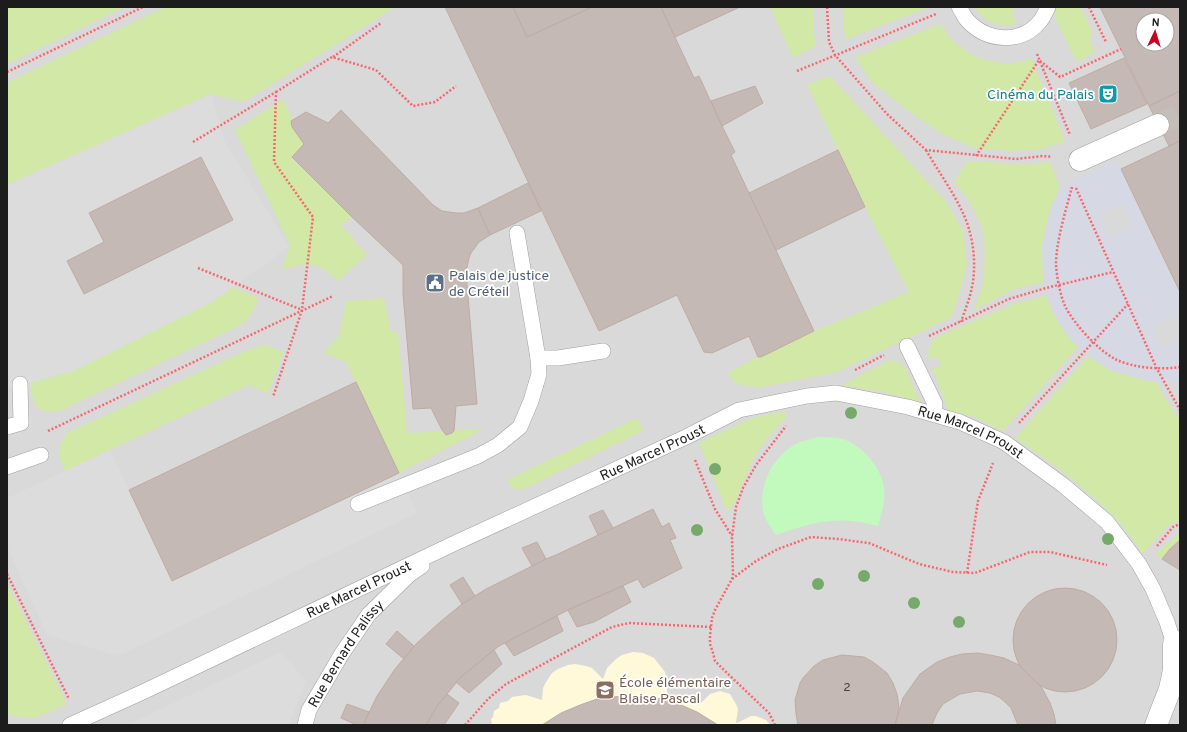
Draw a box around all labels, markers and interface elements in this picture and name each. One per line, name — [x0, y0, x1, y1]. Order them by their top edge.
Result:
north arrow — [1135, 12, 1175, 52]
text: N — [1151, 16, 1160, 30]
theatre icon: Cinéma du Palais — [1097, 83, 1119, 105]
place label: Cinéma du Palais — [987, 87, 1094, 104]
place label: Palais de justice de Créteil — [449, 268, 549, 301]
public building icon: Palais de justice de Créteil — [424, 272, 446, 294]
street label: Rue Marcel Proust — [915, 403, 1026, 463]
street label: Rue Marcel Proust — [598, 422, 708, 485]
street label: Rue Marcel Proust — [304, 558, 414, 623]
street label: Rue Bernard Palissy — [305, 597, 388, 711]
place label: École élémentaire Blaise Pascal — [619, 674, 731, 708]
school or university icon: École élémentaire Blaise Pascal — [594, 679, 616, 701]
house number: 2 — [843, 680, 851, 696]

